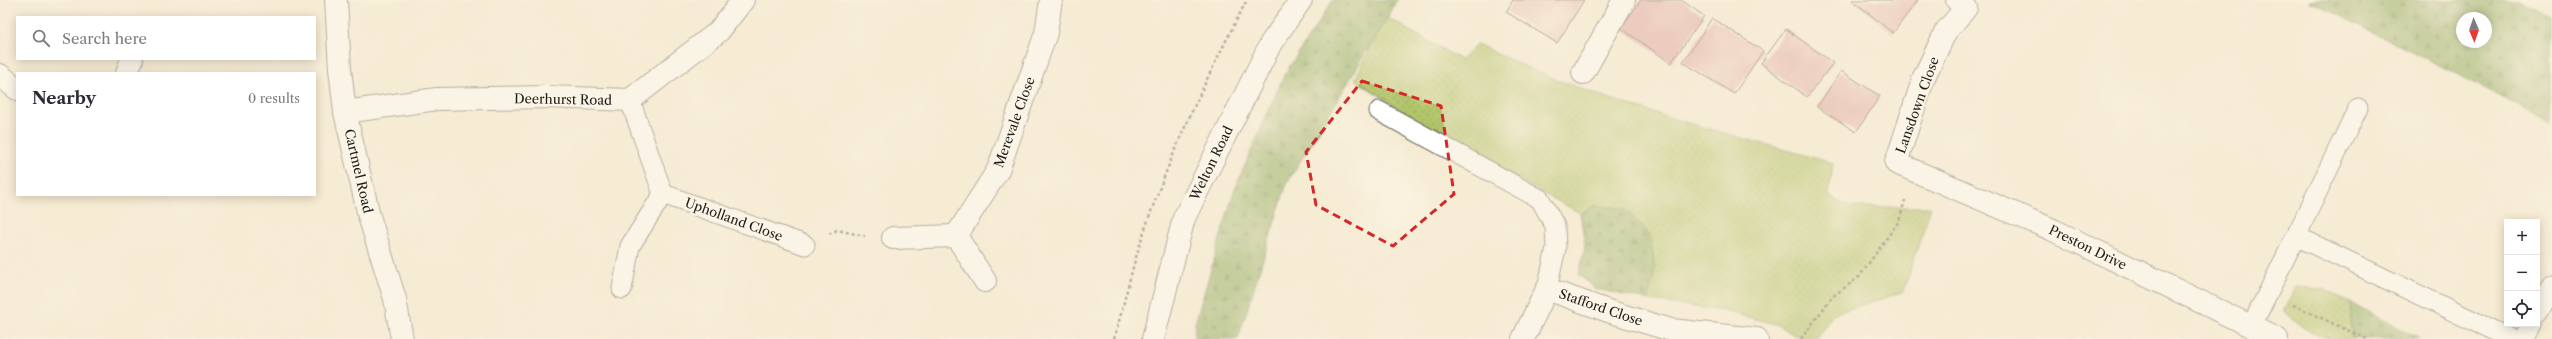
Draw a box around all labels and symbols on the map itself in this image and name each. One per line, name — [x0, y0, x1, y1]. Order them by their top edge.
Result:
north arrow — [2456, 12, 2492, 48]
street label: Lansdown Close — [1892, 54, 1942, 156]
street label: Merevale Close — [990, 74, 1038, 170]
street label: Deerhurst Road — [514, 90, 612, 108]
street label: Welton Road — [1186, 123, 1236, 204]
street label: Cartmel Road — [342, 127, 376, 215]
street label: Upholland Close — [683, 194, 785, 244]
street label: Preston Drive — [2046, 221, 2130, 273]
street label: Stafford Close — [1557, 285, 1645, 329]

